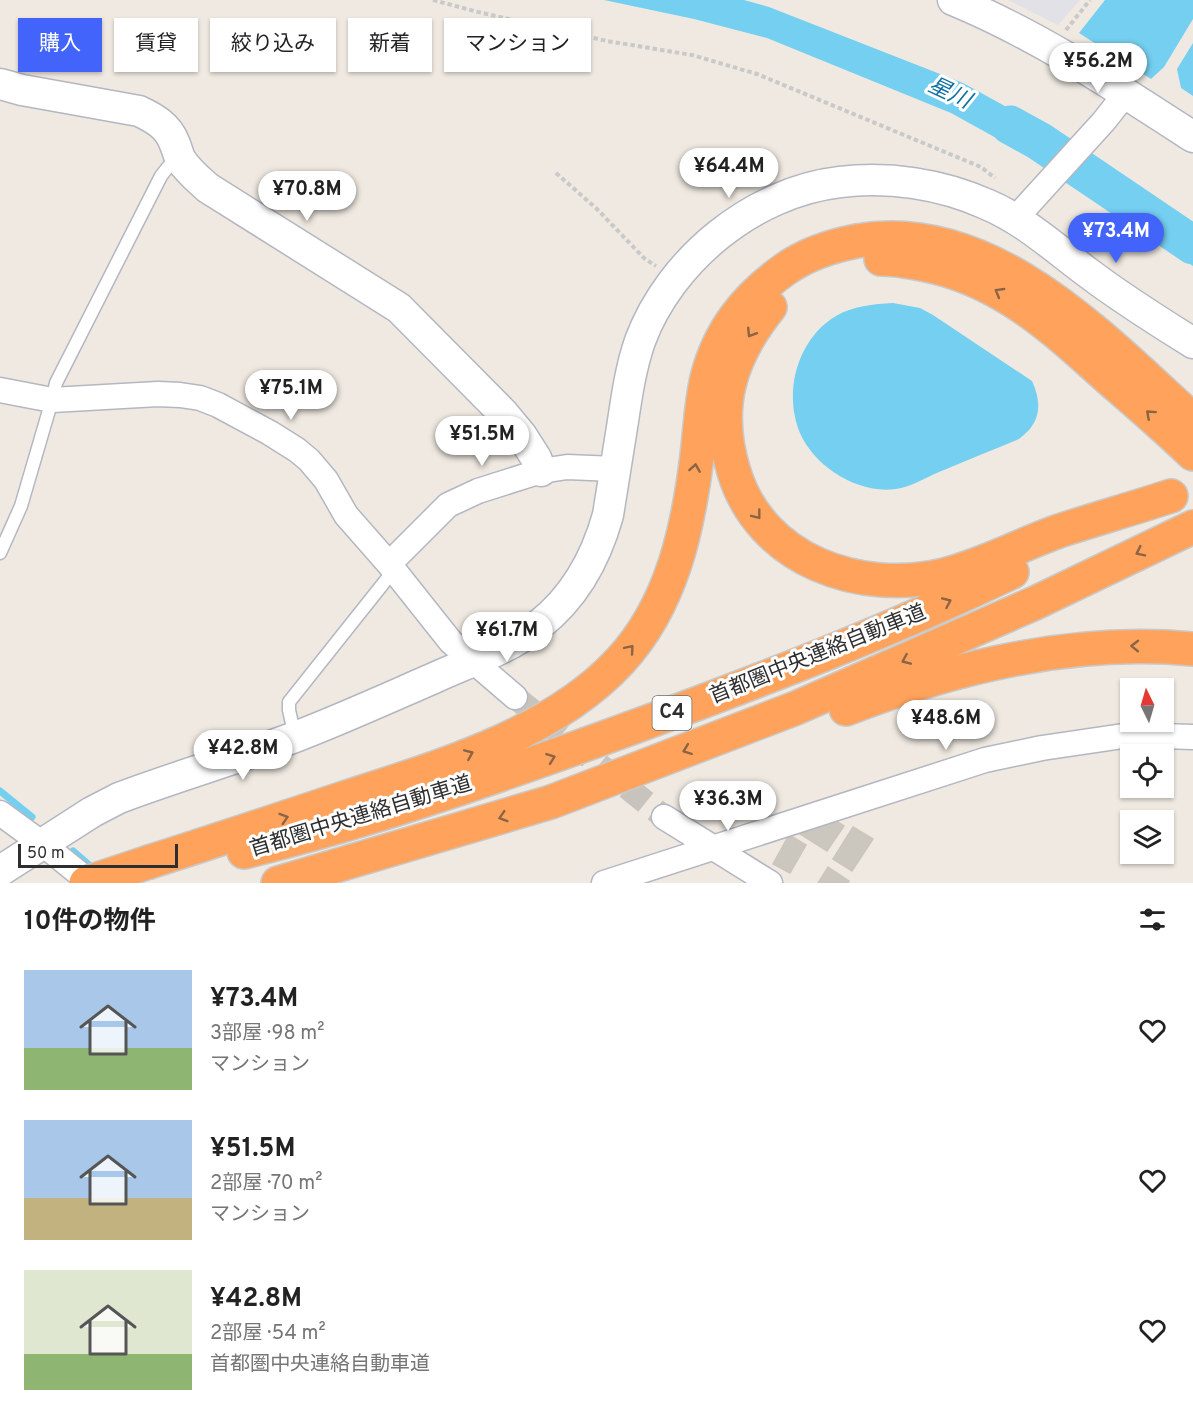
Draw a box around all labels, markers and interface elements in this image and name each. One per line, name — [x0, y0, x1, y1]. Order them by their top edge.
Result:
chip: 購入 — [18, 18, 102, 72]
chip: 賃貸 — [114, 18, 198, 72]
chip: 絞り込み — [210, 18, 336, 72]
chip: 新着 — [348, 18, 432, 72]
chip: マンション — [444, 18, 591, 72]
pin: ¥56.2M — [1049, 43, 1147, 94]
text: ¥56.2M — [1063, 49, 1133, 75]
water label: 星川 — [923, 72, 976, 116]
pin: ¥64.4M — [680, 148, 778, 199]
text: ¥64.4M — [693, 154, 765, 180]
pin: ¥70.8M — [258, 171, 356, 222]
text: ¥70.8M — [272, 177, 342, 203]
pin: ¥73.4M — [1067, 213, 1165, 264]
text: ¥73.4M — [1082, 219, 1150, 245]
one-way arrow — [995, 287, 1005, 299]
one-way arrow — [747, 327, 759, 337]
pin: ¥75.1M — [242, 370, 340, 421]
text: ¥75.1M — [259, 376, 323, 402]
one-way arrow — [1146, 410, 1156, 421]
pin: ¥51.5M — [433, 416, 531, 467]
text: ¥51.5M — [449, 422, 515, 448]
one-way arrow — [688, 464, 701, 474]
one-way arrow — [749, 509, 760, 520]
one-way arrow — [1136, 545, 1147, 557]
one-way arrow — [941, 597, 952, 609]
street label: 首都圏中央連絡自動車道 — [706, 599, 930, 711]
pin: ¥61.7M — [458, 612, 556, 663]
text: ¥61.7M — [476, 618, 538, 644]
one-way arrow — [1130, 640, 1139, 652]
one-way arrow — [623, 645, 634, 656]
one-way arrow — [901, 653, 912, 665]
north arrow — [1120, 678, 1174, 732]
map controls — [1120, 678, 1174, 864]
road number: C4 — [652, 696, 692, 730]
pin: ¥48.6M — [897, 700, 995, 751]
text: ¥48.6M — [911, 706, 981, 732]
pin: ¥42.8M — [194, 730, 292, 781]
text: ¥42.8M — [208, 736, 278, 762]
one-way arrow — [682, 743, 693, 755]
button: locate — [1120, 744, 1174, 798]
one-way arrow — [462, 749, 473, 761]
one-way arrow — [545, 752, 556, 765]
street label: 首都圏中央連絡自動車道 — [247, 770, 475, 864]
pin: ¥36.3M — [679, 781, 777, 832]
text: ¥36.3M — [693, 787, 763, 813]
one-way arrow — [498, 810, 509, 822]
button: layers — [1120, 810, 1174, 864]
one-way arrow — [278, 812, 289, 825]
scale bar — [18, 841, 178, 868]
text: 50 m — [27, 844, 65, 864]
icon: filters — [1136, 903, 1169, 936]
text: 10件の物件 — [24, 906, 156, 939]
text: ¥73.4M — [210, 983, 298, 1016]
icon: home — [72, 994, 144, 1066]
icon: heart — [1136, 1014, 1169, 1047]
text: 3部屋 · 98 m² — [210, 1021, 324, 1047]
text: マンション — [210, 1052, 310, 1078]
text: ¥51.5M — [210, 1133, 295, 1166]
icon: home — [72, 1144, 144, 1216]
icon: heart — [1136, 1164, 1169, 1197]
text: 2部屋 · 70 m² — [210, 1171, 322, 1197]
text: マンション — [210, 1202, 310, 1228]
text: ¥42.8M — [210, 1283, 302, 1316]
icon: home — [72, 1294, 144, 1366]
icon: heart — [1136, 1314, 1169, 1347]
text: 2部屋 · 54 m² — [210, 1321, 326, 1347]
text: 首都圏中央連絡自動車道 — [210, 1352, 430, 1378]

